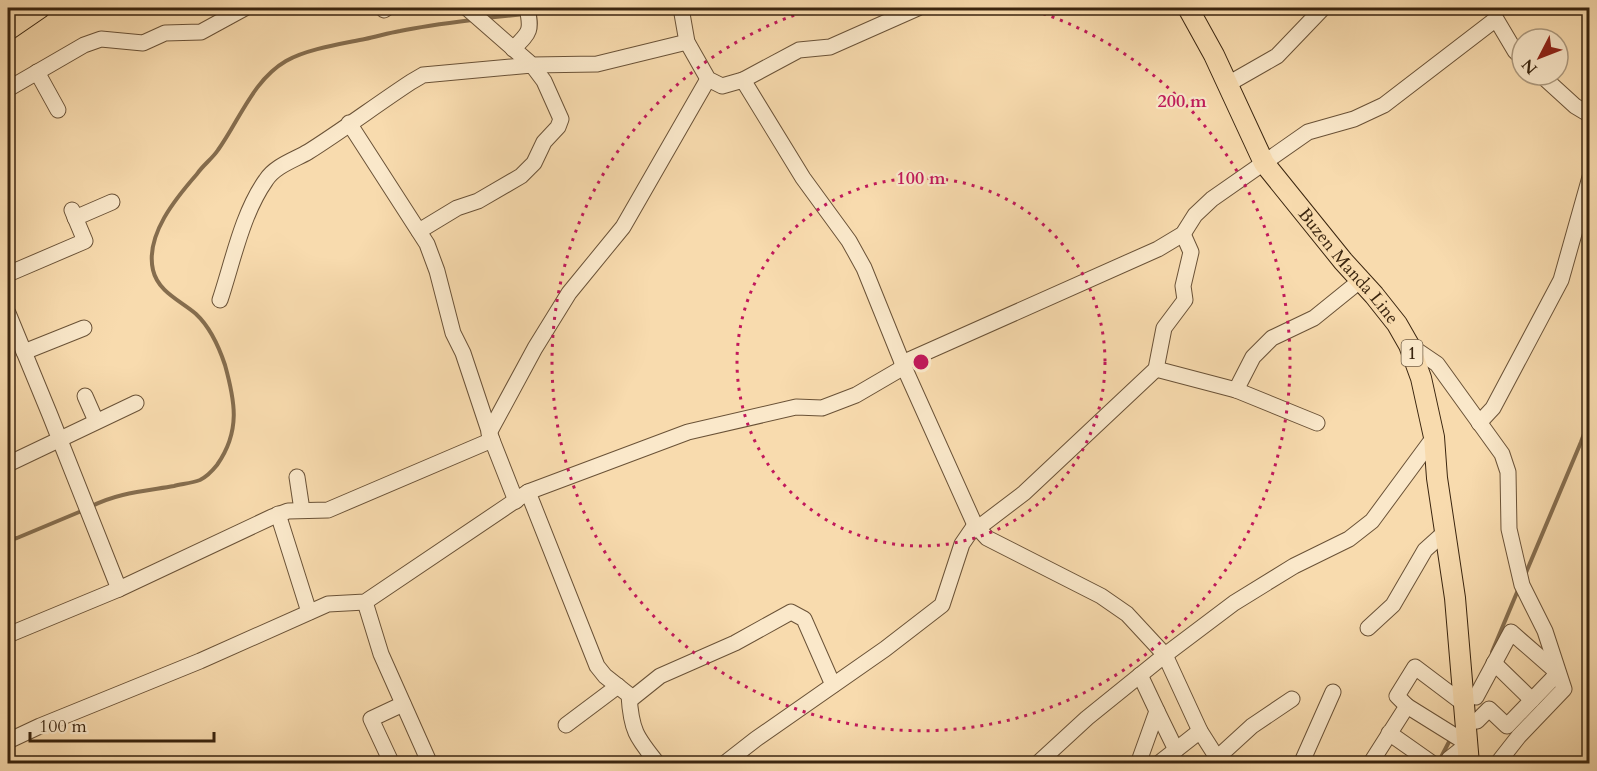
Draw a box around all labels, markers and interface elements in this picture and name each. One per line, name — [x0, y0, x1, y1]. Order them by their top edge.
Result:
north arrow — [1510, 27, 1570, 87]
text: N — [1517, 54, 1542, 79]
text: 200 m — [1157, 89, 1207, 114]
text: 100 m — [896, 166, 946, 191]
street label: Buzen Manda Line — [1292, 203, 1404, 330]
road number: 1 — [1402, 340, 1422, 366]
centre of rings — [911, 352, 931, 372]
scale bar — [30, 705, 214, 743]
text: 100 m — [39, 714, 87, 739]

